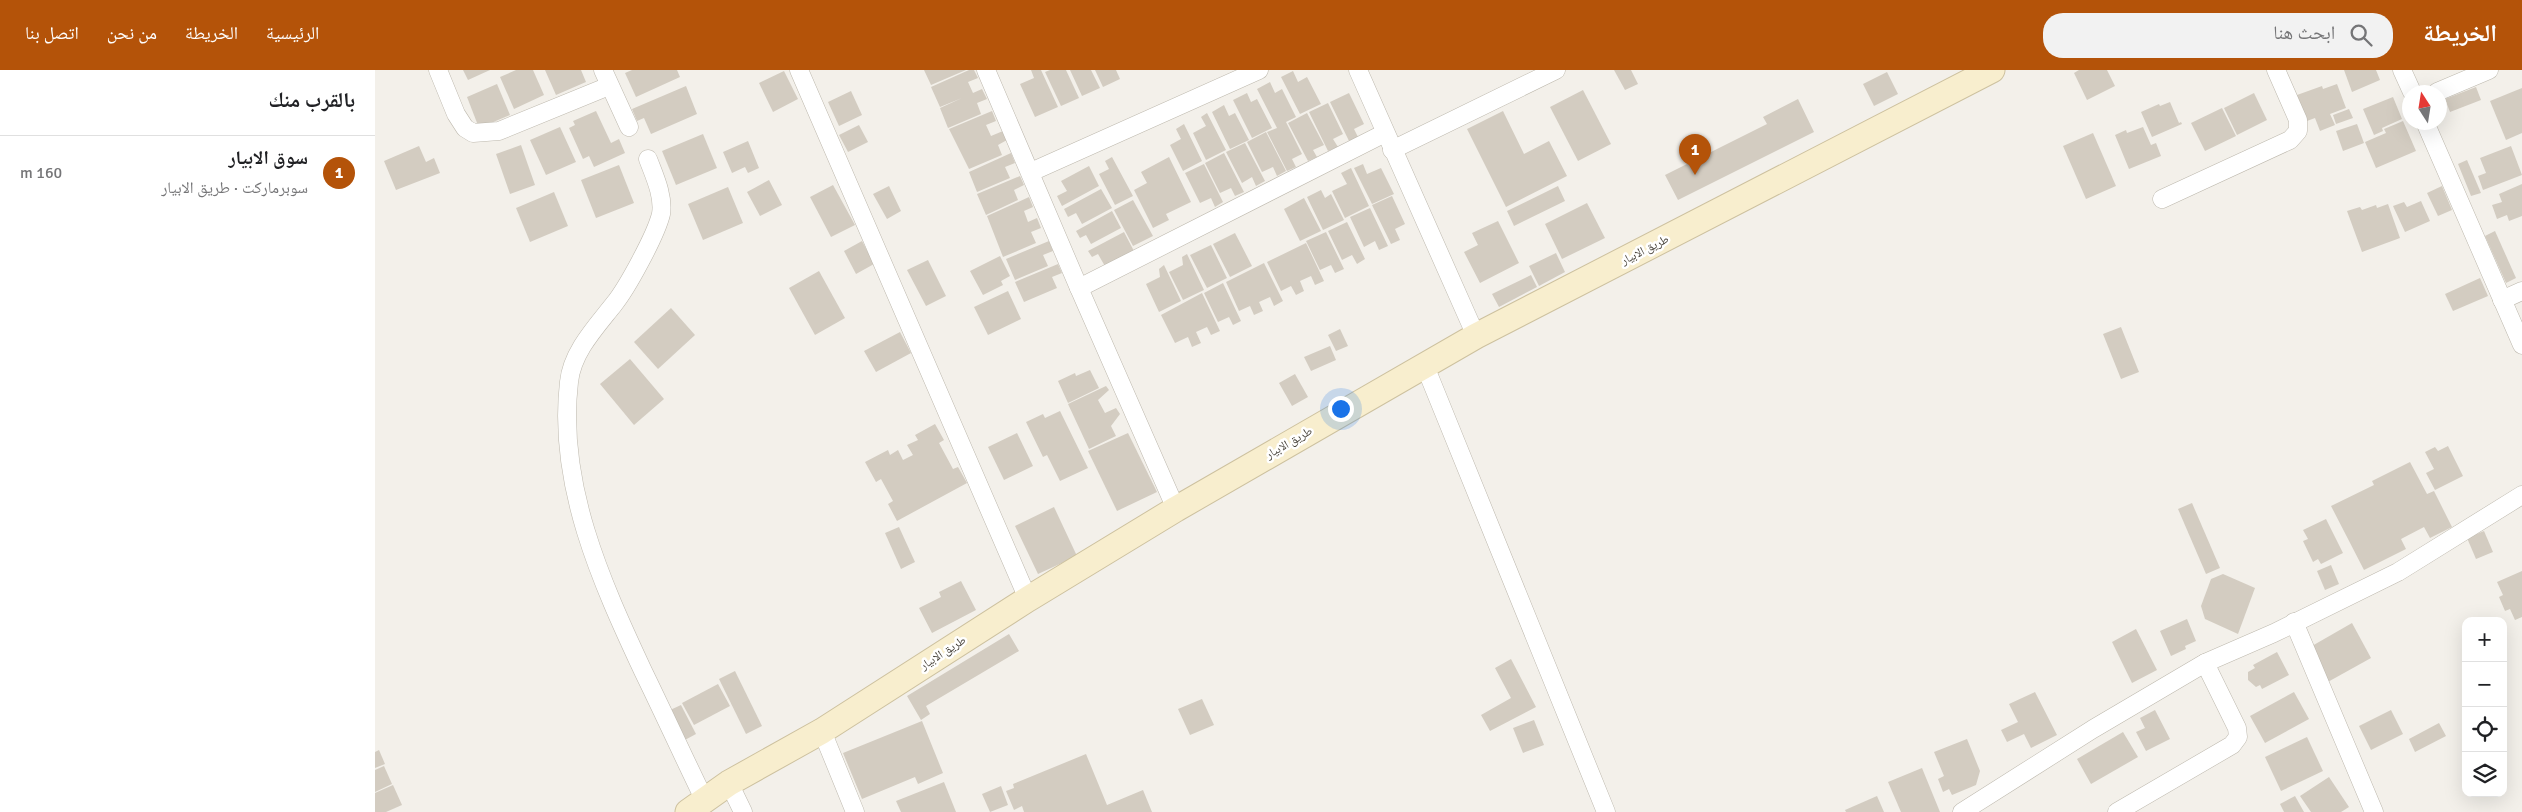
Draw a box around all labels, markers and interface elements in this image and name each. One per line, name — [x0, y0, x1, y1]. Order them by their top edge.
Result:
search box — [2043, 13, 2393, 58]
text: الخريطة — [2423, 18, 2497, 48]
text: ابحث هنا — [2273, 21, 2335, 45]
icon: search — [2347, 21, 2375, 49]
text: اتصل بنا — [25, 22, 79, 44]
text: من نحن — [107, 22, 157, 44]
text: الخريطة — [185, 22, 238, 44]
text: الرئيسية — [266, 22, 319, 44]
north arrow — [2402, 85, 2447, 130]
text: بالقرب منك — [268, 87, 355, 113]
pin: 1 — [1679, 134, 1711, 175]
text: سوق الابيار — [228, 146, 308, 170]
text: 160 m — [20, 163, 62, 183]
text: 1 — [335, 163, 343, 183]
text: سوبرماركت · طريق الابيار — [161, 178, 308, 198]
street label: طريق الابيار — [1618, 232, 1671, 269]
your location — [1328, 396, 1354, 422]
street label: طريق الابيار — [1262, 424, 1315, 463]
map controls — [2462, 617, 2507, 797]
button: + — [2462, 617, 2507, 662]
street label: طريق الابيار — [916, 633, 969, 674]
button: − — [2462, 662, 2507, 707]
button: locate — [2462, 707, 2507, 752]
button: layers — [2462, 752, 2507, 797]

